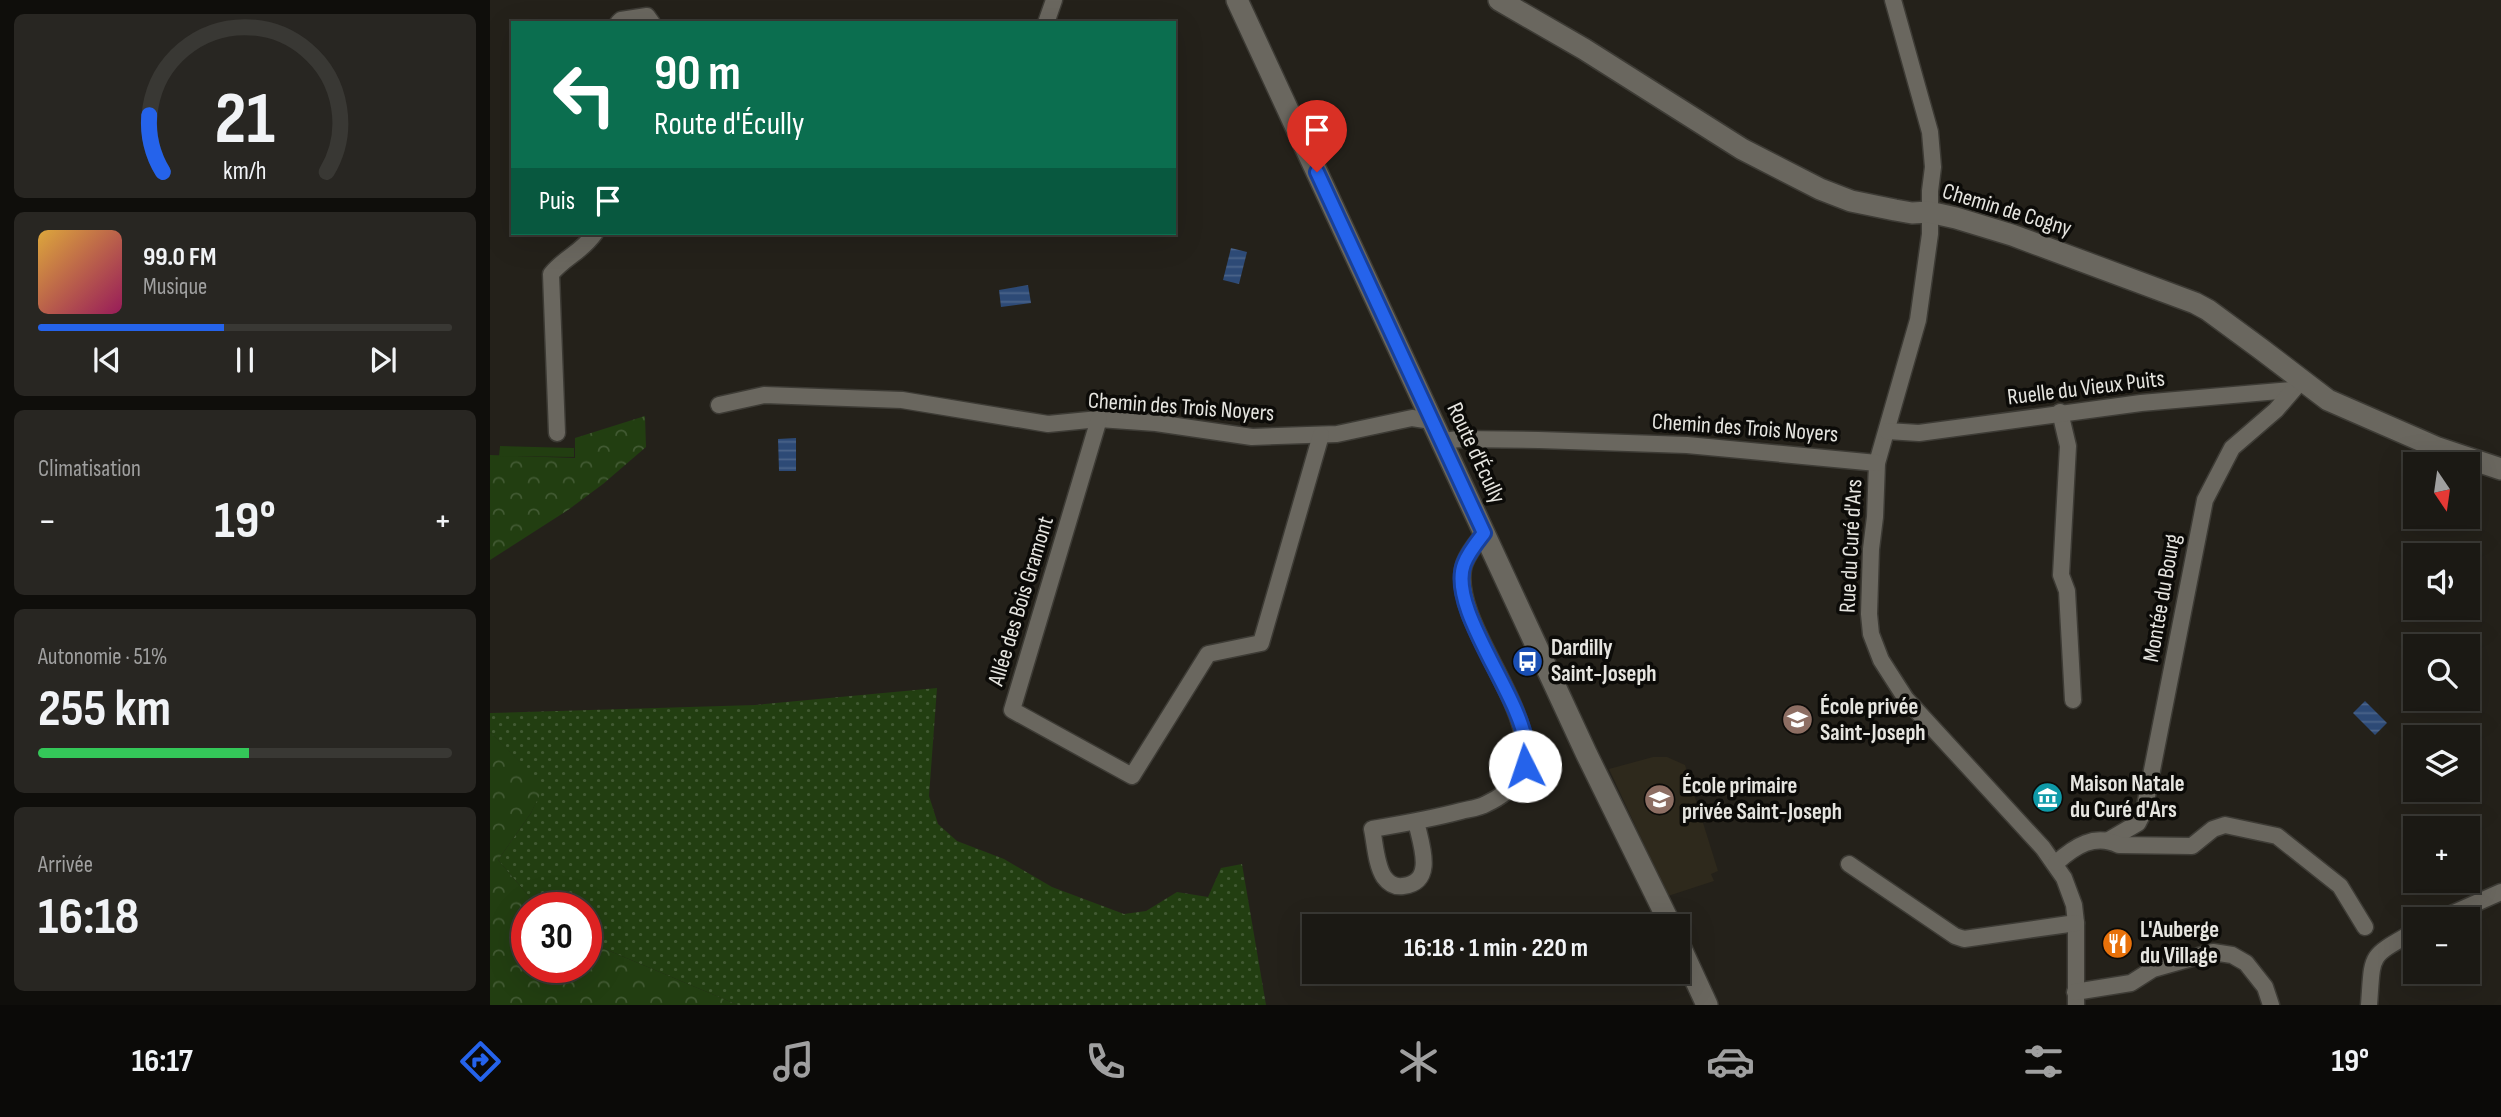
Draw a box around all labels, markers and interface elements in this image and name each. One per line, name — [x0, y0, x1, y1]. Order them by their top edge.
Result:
text: 90 m — [654, 45, 741, 104]
icon: left — [539, 49, 630, 140]
text: 21 — [215, 76, 275, 164]
pin — [1287, 100, 1347, 172]
text: Route d'Écully — [654, 105, 804, 144]
icon: arrive — [1298, 111, 1336, 149]
text: km/h — [223, 156, 267, 187]
street label: Chemin de Cogny — [1939, 177, 2075, 243]
icon: arrive — [589, 182, 627, 220]
text: Puis — [539, 186, 575, 217]
text: 99.0 FM — [143, 242, 216, 273]
text: Musique — [143, 273, 207, 301]
icon: previous — [88, 341, 126, 379]
icon: pause — [226, 341, 264, 379]
icon: next — [364, 341, 402, 379]
street label: Ruelle du Vieux Puits — [2006, 364, 2166, 412]
street label: Chemin des Trois Noyers — [1087, 387, 1275, 427]
street label: Route d'Écully — [1440, 398, 1512, 508]
street label: Chemin des Trois Noyers — [1651, 408, 1839, 448]
north arrow — [2403, 452, 2480, 528]
map controls — [2403, 452, 2480, 984]
text: Climatisation — [38, 455, 141, 483]
street label: Rue du Curé d'Ars — [1834, 478, 1868, 614]
text: 19° — [214, 490, 276, 553]
text: − — [38, 499, 57, 544]
text: + — [433, 499, 452, 544]
street label: Allée des Bois Gramont — [982, 513, 1060, 690]
street label: Montée du Bourg — [2137, 532, 2187, 664]
button: sound — [2403, 543, 2480, 620]
place label: Dardilly Saint-Joseph — [1551, 634, 1657, 688]
button: search — [2403, 634, 2480, 711]
text: Autonomie · 51% — [38, 643, 167, 671]
bus stop icon: Dardilly Saint-Joseph — [1511, 644, 1545, 678]
text: 255 km — [38, 678, 171, 741]
place label: École privée Saint-Joseph — [1820, 693, 1926, 747]
school or university icon: École privée Saint-Joseph — [1780, 703, 1814, 737]
button: layers — [2403, 725, 2480, 802]
position arrow — [1488, 729, 1562, 803]
place label: Maison Natale du Curé d'Ars — [2070, 770, 2184, 824]
place label: École primaire privée Saint-Joseph — [1682, 772, 1842, 826]
museum icon: Maison Natale du Curé d'Ars — [2030, 780, 2064, 814]
school or university icon: École primaire privée Saint-Joseph — [1642, 782, 1676, 816]
button: + — [2403, 816, 2480, 893]
text: Arrivée — [38, 851, 93, 879]
text: 16:18 — [38, 886, 139, 949]
speed limit sign: 30 — [511, 892, 602, 983]
button: − — [2403, 907, 2480, 984]
place label: L'Auberge du Village — [2140, 916, 2219, 970]
restaurant icon: L'Auberge du Village — [2100, 926, 2134, 960]
text: 16:18 · 1 min · 220 m — [1404, 933, 1588, 964]
icon: directions — [456, 1037, 505, 1086]
icon: music — [769, 1037, 818, 1086]
icon: phone — [1081, 1037, 1130, 1086]
icon: climate — [1394, 1037, 1443, 1086]
icon: car — [1706, 1037, 1755, 1086]
icon: filters — [2019, 1037, 2068, 1086]
text: 16:17 — [132, 1042, 193, 1081]
text: 19° — [2331, 1042, 2369, 1081]

